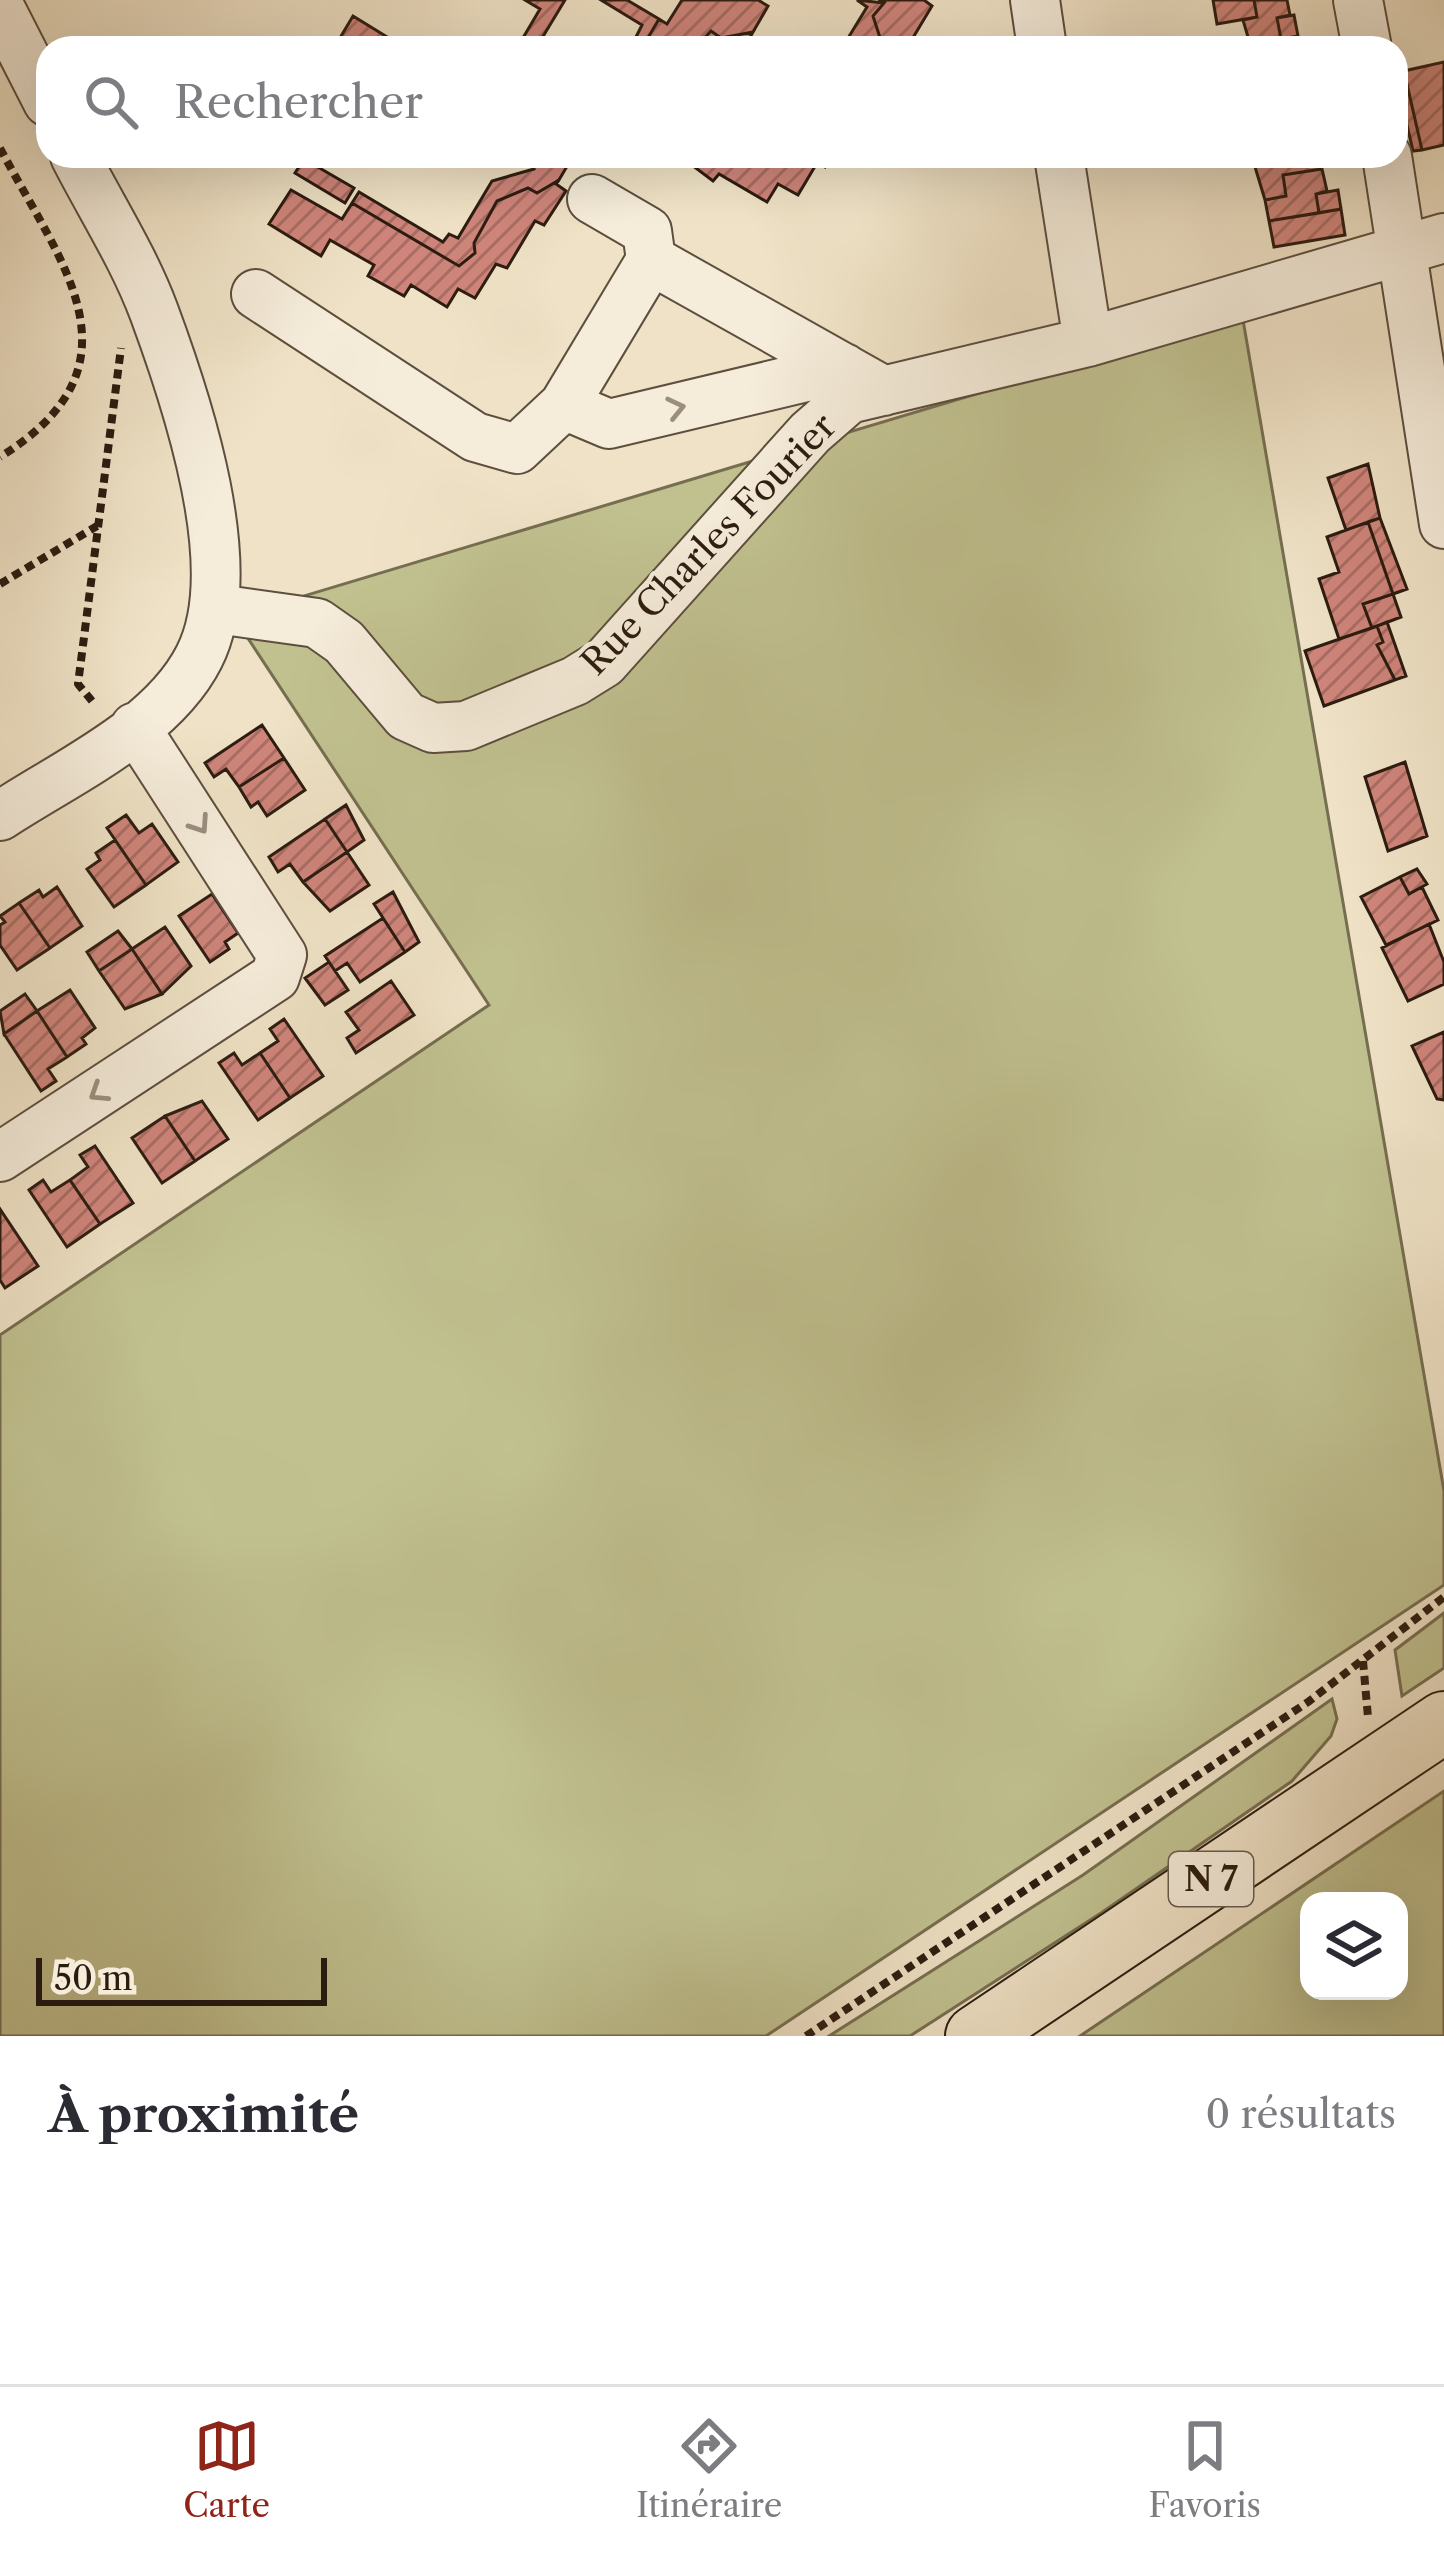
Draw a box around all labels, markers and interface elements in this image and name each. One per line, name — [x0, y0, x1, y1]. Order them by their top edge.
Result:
search box — [36, 36, 1408, 168]
icon: search — [78, 69, 144, 135]
text: Rechercher — [174, 74, 423, 130]
one-way arrow — [665, 397, 685, 422]
street label: Rue Charles Fourier — [572, 404, 844, 684]
one-way arrow — [186, 811, 208, 833]
one-way arrow — [89, 1079, 111, 1101]
road number: N 7 — [1169, 1852, 1253, 1906]
map controls — [1300, 1892, 1408, 2000]
button: layers — [1300, 1892, 1408, 2000]
scale bar — [36, 1952, 327, 2005]
text: 50 m — [54, 1958, 132, 1999]
text: À proximité — [48, 2083, 359, 2145]
text: 0 résultats — [1205, 2090, 1396, 2138]
tab: Carte — [183, 2413, 270, 2526]
tab: Itinéraire — [636, 2413, 782, 2526]
tab: Favoris — [1149, 2413, 1261, 2526]

